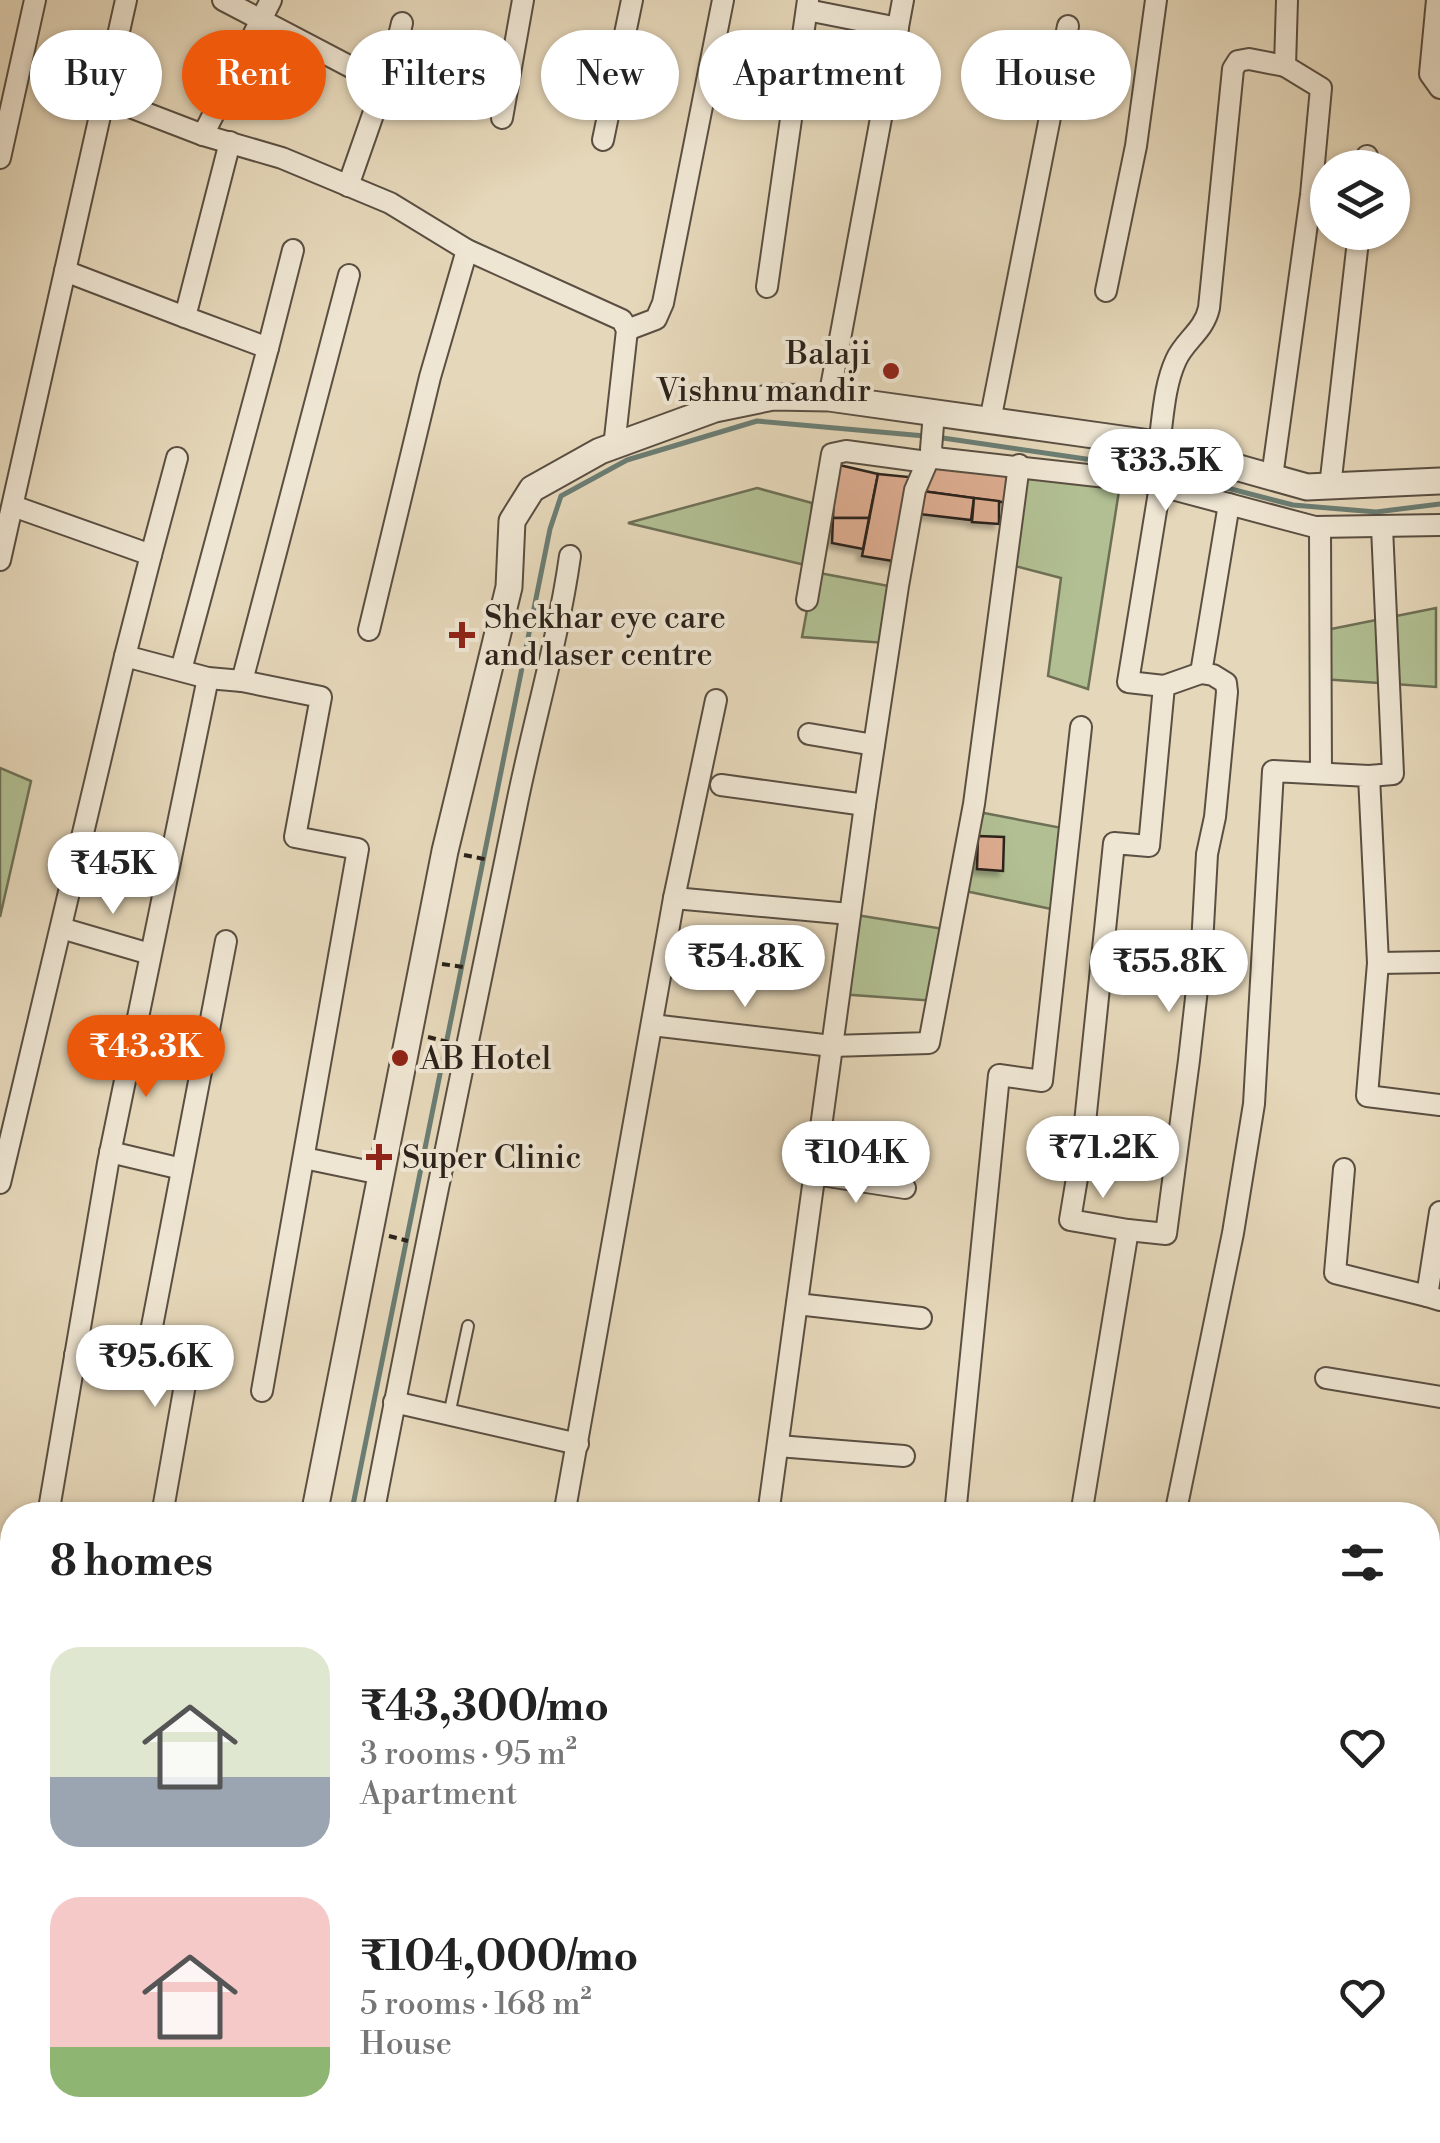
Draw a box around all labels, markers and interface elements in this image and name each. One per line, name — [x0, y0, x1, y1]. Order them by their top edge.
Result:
chip: Buy — [30, 30, 162, 120]
chip: Rent — [182, 30, 326, 120]
chip: Filters — [346, 30, 521, 120]
chip: New — [541, 30, 679, 120]
chip: Apartment — [699, 30, 941, 120]
chip: House — [961, 30, 1131, 120]
map controls — [1310, 150, 1410, 250]
button: layers — [1310, 150, 1410, 250]
place label: Balaji Vishnu mandir — [656, 334, 871, 411]
marker: Balaji Vishnu mandir — [880, 360, 902, 382]
pin: ₹33.5K — [1085, 429, 1247, 514]
text: ₹33.5K — [1110, 441, 1222, 481]
place label: Shekhar eye care and laser centre — [484, 598, 726, 675]
marker: Shekhar eye care and laser centre — [449, 622, 475, 648]
pin: ₹45K — [54, 832, 172, 917]
text: ₹45K — [70, 844, 156, 884]
pin: ₹54.8K — [664, 925, 826, 1010]
pin: ₹55.8K — [1088, 930, 1250, 1015]
text: ₹54.8K — [687, 937, 803, 977]
text: ₹55.8K — [1112, 942, 1226, 982]
pin: ₹43.3K — [65, 1015, 227, 1100]
text: ₹43.3K — [89, 1027, 203, 1067]
place label: AB Hotel — [419, 1039, 552, 1079]
marker: AB Hotel — [389, 1047, 411, 1069]
pin: ₹71.2K — [1022, 1116, 1184, 1201]
pin: ₹104K — [786, 1121, 926, 1206]
text: ₹71.2K — [1048, 1128, 1158, 1168]
text: ₹104K — [804, 1133, 908, 1173]
place label: Super Clinic — [402, 1138, 582, 1178]
marker: Super Clinic — [366, 1144, 392, 1170]
pin: ₹95.6K — [74, 1325, 236, 1410]
text: ₹95.6K — [98, 1337, 212, 1377]
icon: filters — [1335, 1535, 1390, 1590]
text: 8 homes — [50, 1536, 213, 1589]
text: ₹43,300/mo — [360, 1681, 609, 1734]
icon: home — [130, 1687, 250, 1807]
icon: heart — [1335, 1720, 1390, 1775]
text: 3 rooms · 95 m² — [360, 1734, 577, 1774]
text: Apartment — [360, 1774, 517, 1814]
text: ₹104,000/mo — [360, 1931, 638, 1984]
icon: home — [130, 1937, 250, 2057]
icon: heart — [1335, 1970, 1390, 2025]
text: 5 rooms · 168 m² — [360, 1984, 592, 2024]
text: House — [360, 2024, 452, 2064]

